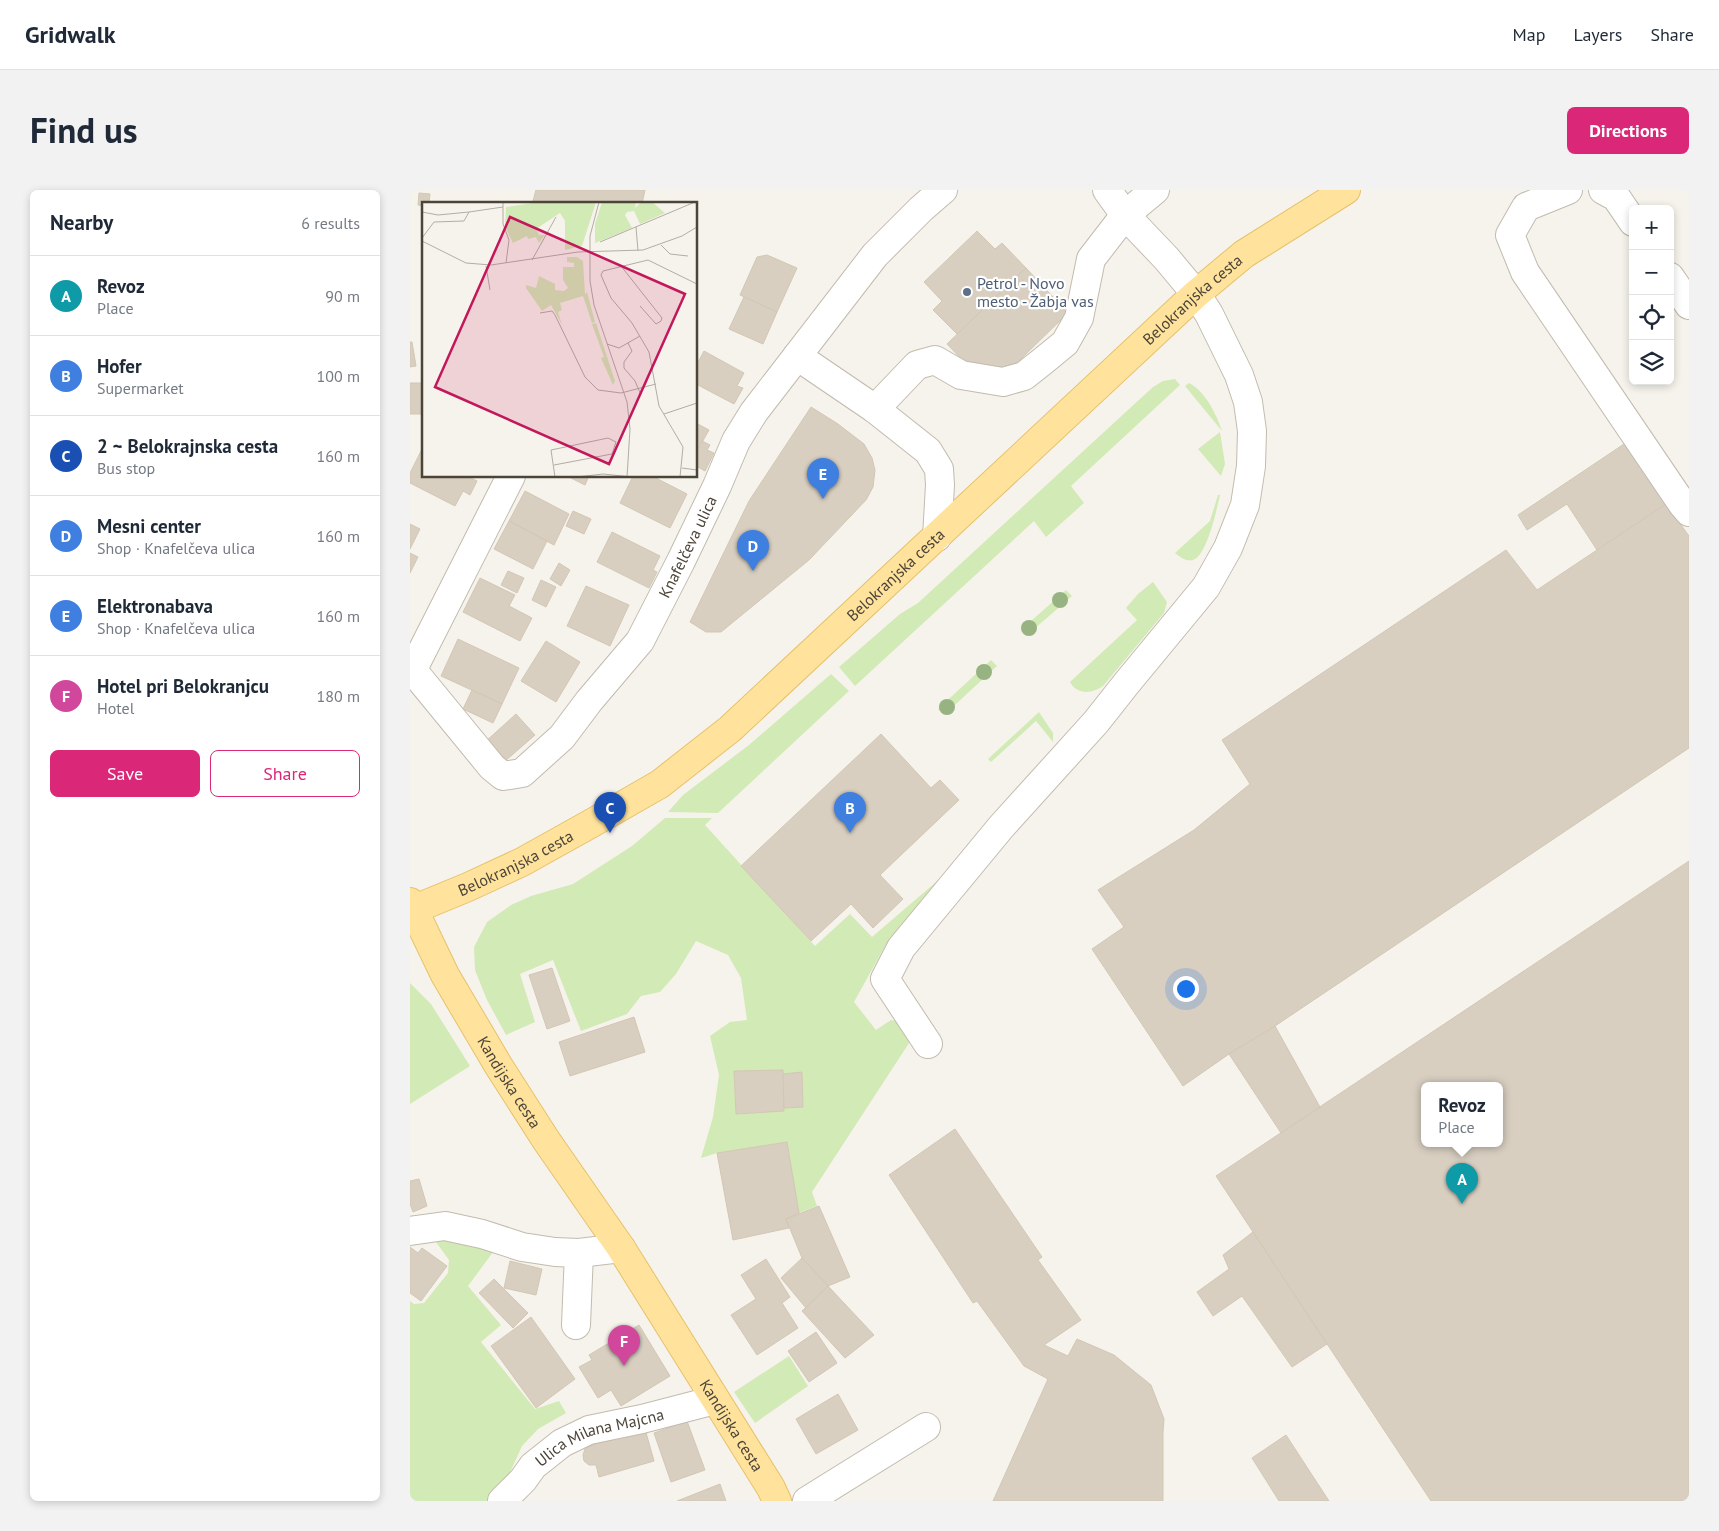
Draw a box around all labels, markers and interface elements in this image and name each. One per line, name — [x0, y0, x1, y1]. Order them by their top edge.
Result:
text: Gridwalk — [25, 19, 115, 50]
text: Map — [1513, 23, 1545, 46]
text: Layers — [1573, 23, 1622, 46]
text: Share — [1650, 23, 1694, 46]
text: Find us — [30, 107, 138, 153]
button: Directions — [1567, 107, 1689, 154]
inset map — [422, 202, 698, 478]
map controls — [1629, 205, 1674, 385]
button: + — [1629, 205, 1674, 250]
text: Nearby — [50, 209, 113, 236]
text: 6 results — [301, 213, 360, 233]
street label: Belokranjska cesta — [1138, 250, 1246, 349]
button: − — [1629, 250, 1674, 295]
place label: Petrol - Novo mesto - Žabja vas — [977, 273, 1094, 311]
text: Revoz — [97, 274, 145, 298]
text: A — [61, 286, 71, 306]
text: 90 m — [325, 286, 360, 306]
marker: Petrol - Novo mesto - Žabja vas — [961, 286, 973, 298]
button: locate — [1629, 295, 1674, 340]
text: Place — [97, 298, 134, 318]
button: layers — [1629, 340, 1674, 385]
text: Hofer — [97, 354, 142, 378]
text: B — [61, 366, 71, 386]
text: 100 m — [317, 366, 360, 386]
text: Supermarket — [97, 378, 184, 398]
text: 2 ~ Belokrajnska cesta — [97, 434, 278, 458]
text: C — [62, 446, 70, 466]
text: 160 m — [317, 446, 360, 466]
text: Bus stop — [97, 458, 155, 478]
pin: E — [807, 458, 839, 499]
street label: Knafelčeva ulica — [654, 492, 721, 601]
text: Mesni center — [97, 514, 201, 538]
street label: Belokranjska cesta — [842, 524, 948, 625]
text: D — [61, 526, 71, 546]
text: 160 m — [317, 526, 360, 546]
pin: D — [737, 530, 769, 571]
text: Shop · Knafelčeva ulica — [97, 538, 255, 558]
text: Elektronabava — [97, 594, 213, 618]
text: E — [62, 606, 70, 626]
text: 160 m — [317, 606, 360, 626]
text: Shop · Knafelčeva ulica — [97, 618, 255, 638]
text: Hotel pri Belokranjcu — [97, 674, 269, 698]
text: F — [62, 686, 70, 706]
text: 180 m — [317, 686, 360, 706]
text: Hotel — [97, 698, 134, 718]
button: Save — [50, 750, 200, 797]
button: Share — [210, 750, 360, 797]
pin: C — [594, 792, 626, 833]
pin: B — [834, 792, 866, 833]
street label: Belokranjska cesta — [455, 826, 577, 900]
your location — [1173, 976, 1199, 1002]
street label: Kandijska cesta — [473, 1032, 546, 1132]
popup — [1421, 1082, 1503, 1147]
text: Revoz — [1438, 1093, 1486, 1117]
text: Place — [1438, 1117, 1475, 1137]
pin: A — [1446, 1163, 1478, 1204]
pin: F — [608, 1325, 640, 1366]
street label: Kandijska cesta — [696, 1375, 768, 1475]
street label: Ulica Milana Majcna — [531, 1404, 666, 1471]

